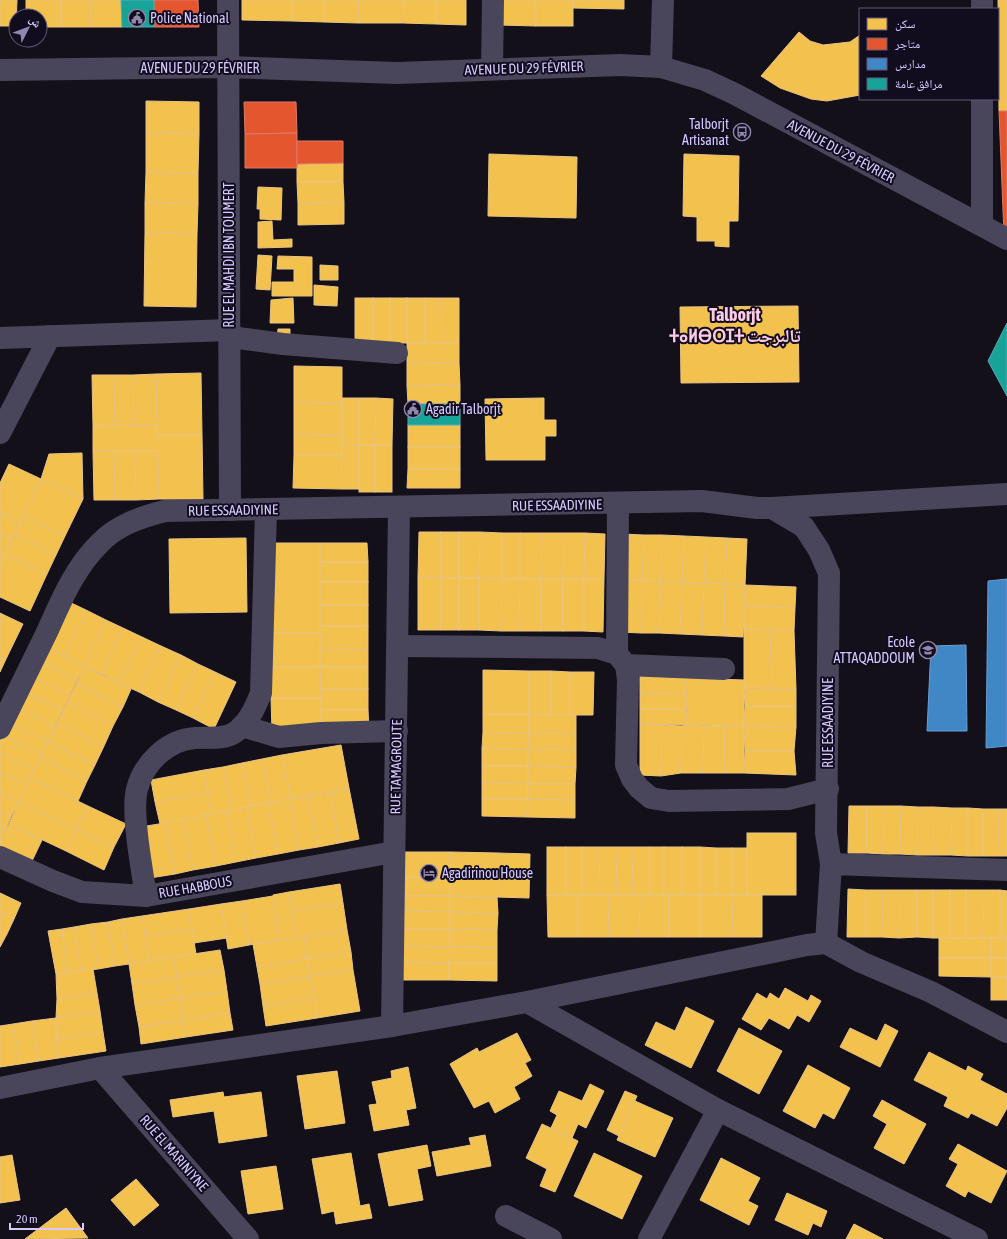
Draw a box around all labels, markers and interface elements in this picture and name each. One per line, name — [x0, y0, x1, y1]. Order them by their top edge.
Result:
north arrow — [8, 8, 48, 48]
public building icon: Police National — [127, 8, 147, 28]
legend — [859, 8, 999, 100]
place label: Police National — [150, 10, 230, 26]
text: ش — [26, 13, 44, 31]
text: سكن — [895, 17, 916, 31]
text: متاجر — [894, 37, 920, 51]
text: مدارس — [895, 57, 926, 71]
street label: AVENUE DU 29 FÉVRIER — [464, 58, 584, 78]
street label: AVENUE DU 29 FÉVRIER — [141, 60, 259, 76]
text: مرافق عامة — [895, 77, 943, 91]
place label: Talborjt Artisanat — [682, 116, 729, 148]
street label: AVENUE DU 29 FÉVRIER — [785, 116, 897, 186]
bus stop icon: Talborjt Artisanat — [732, 122, 752, 142]
street label: RUE EL MAHDI IBN TOUMERT — [221, 182, 237, 328]
district label: Talborjt ⵜⴰⵍⴱⵔⵊⵜ تالبرجت — [669, 304, 801, 347]
public building icon: Agadir Talborjt — [403, 399, 423, 419]
place label: Agadir Talborjt — [426, 401, 501, 417]
street label: RUE ESSAADIYINE — [512, 496, 602, 514]
street label: RUE ESSAADIYINE — [188, 501, 278, 519]
place label: Ecole ATTAQADDOUM — [834, 634, 915, 666]
school or university icon: Ecole ATTAQADDOUM — [918, 640, 938, 660]
street label: RUE ESSAADIYINE — [820, 678, 836, 768]
street label: RUE TAMAGROUTE — [387, 720, 405, 814]
hotel icon: Agadirinou House — [419, 863, 439, 883]
place label: Agadirinou House — [442, 865, 533, 881]
street label: RUE HABBOUS — [157, 873, 233, 901]
street label: RUE EL MARINIYNE — [137, 1112, 211, 1194]
scale bar — [10, 1205, 83, 1231]
text: 20 m — [16, 1212, 38, 1226]

